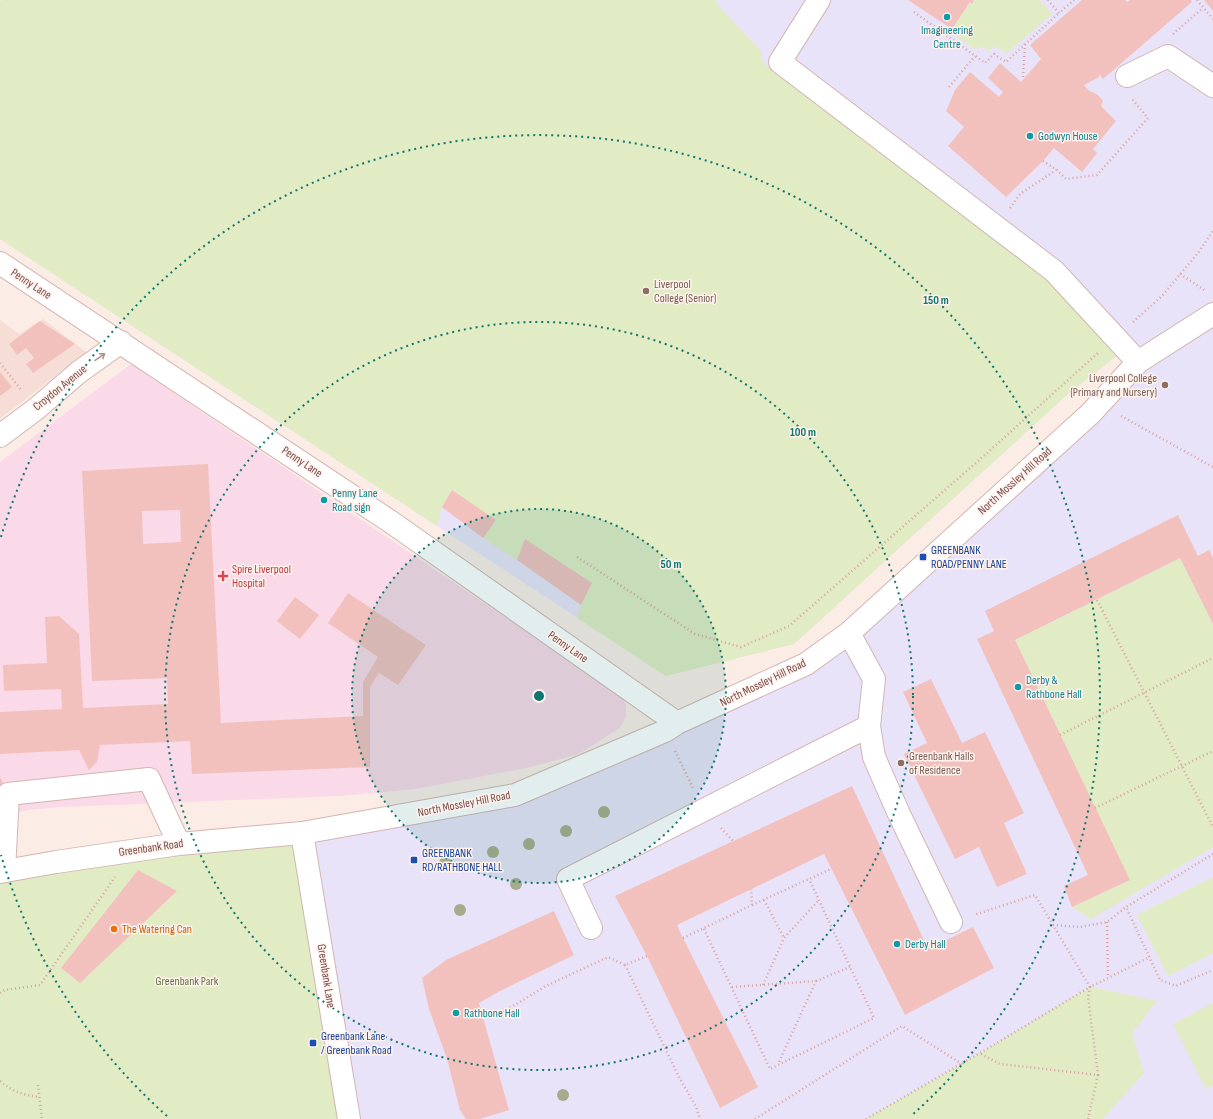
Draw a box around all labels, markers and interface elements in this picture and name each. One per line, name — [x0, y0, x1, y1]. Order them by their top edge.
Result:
marker: Imagineering Centre — [942, 12, 952, 22]
place label: Imagineering Centre — [921, 23, 973, 52]
place label: Godwyn House — [1038, 129, 1098, 144]
marker: Godwyn House — [1025, 131, 1035, 141]
street label: Penny Lane — [8, 265, 54, 303]
place label: Liverpool College (Senior) — [654, 277, 716, 306]
marker: Liverpool College (Senior) — [641, 286, 651, 296]
text: 150 m — [923, 293, 949, 308]
one-way arrow — [94, 353, 105, 361]
street label: Croydon Avenue — [30, 362, 90, 414]
place label: Liverpool College (Primary and Nursery) — [1070, 371, 1157, 400]
marker: Liverpool College (Primary and Nursery) — [1160, 380, 1170, 390]
text: 100 m — [790, 425, 816, 440]
street label: Penny Lane — [279, 443, 325, 481]
street label: North Mossley Hill Road — [975, 444, 1055, 518]
place label: Penny Lane Road sign — [332, 486, 378, 515]
marker: Penny Lane Road sign — [319, 495, 329, 505]
place label: GREENBANK ROAD/PENNY LANE — [931, 543, 1007, 572]
marker: GREENBANK ROAD/PENNY LANE — [918, 552, 928, 562]
text: 50 m — [661, 557, 681, 572]
place label: Spire Liverpool Hospital — [232, 562, 291, 591]
marker: Spire Liverpool Hospital — [217, 570, 229, 582]
street label: Penny Lane — [545, 628, 591, 666]
street label: North Mossley Hill Road — [717, 656, 809, 710]
place label: Derby & Rathbone Hall — [1026, 673, 1082, 702]
marker: Derby & Rathbone Hall — [1013, 682, 1023, 692]
centre of rings — [532, 689, 546, 703]
place label: Greenbank Halls of Residence — [909, 749, 974, 778]
marker: Greenbank Halls of Residence — [896, 758, 906, 768]
street label: North Mossley Hill Road — [416, 788, 512, 820]
street label: Greenbank Road — [118, 836, 184, 860]
place label: GREENBANK RD/RATHBONE HALL — [422, 846, 503, 875]
marker: GREENBANK RD/RATHBONE HALL — [409, 855, 419, 865]
place label: The Watering Can — [122, 922, 192, 937]
marker: The Watering Can — [109, 924, 119, 934]
place label: Derby Hall — [905, 937, 946, 952]
marker: Derby Hall — [892, 939, 902, 949]
street label: Greenbank Lane — [314, 943, 338, 1009]
park label: Greenbank Park — [156, 974, 219, 989]
place label: Rathbone Hall — [464, 1006, 520, 1021]
marker: Rathbone Hall — [451, 1008, 461, 1018]
place label: Greenbank Lane / Greenbank Road — [321, 1029, 392, 1058]
marker: Greenbank Lane / Greenbank Road — [308, 1038, 318, 1048]

